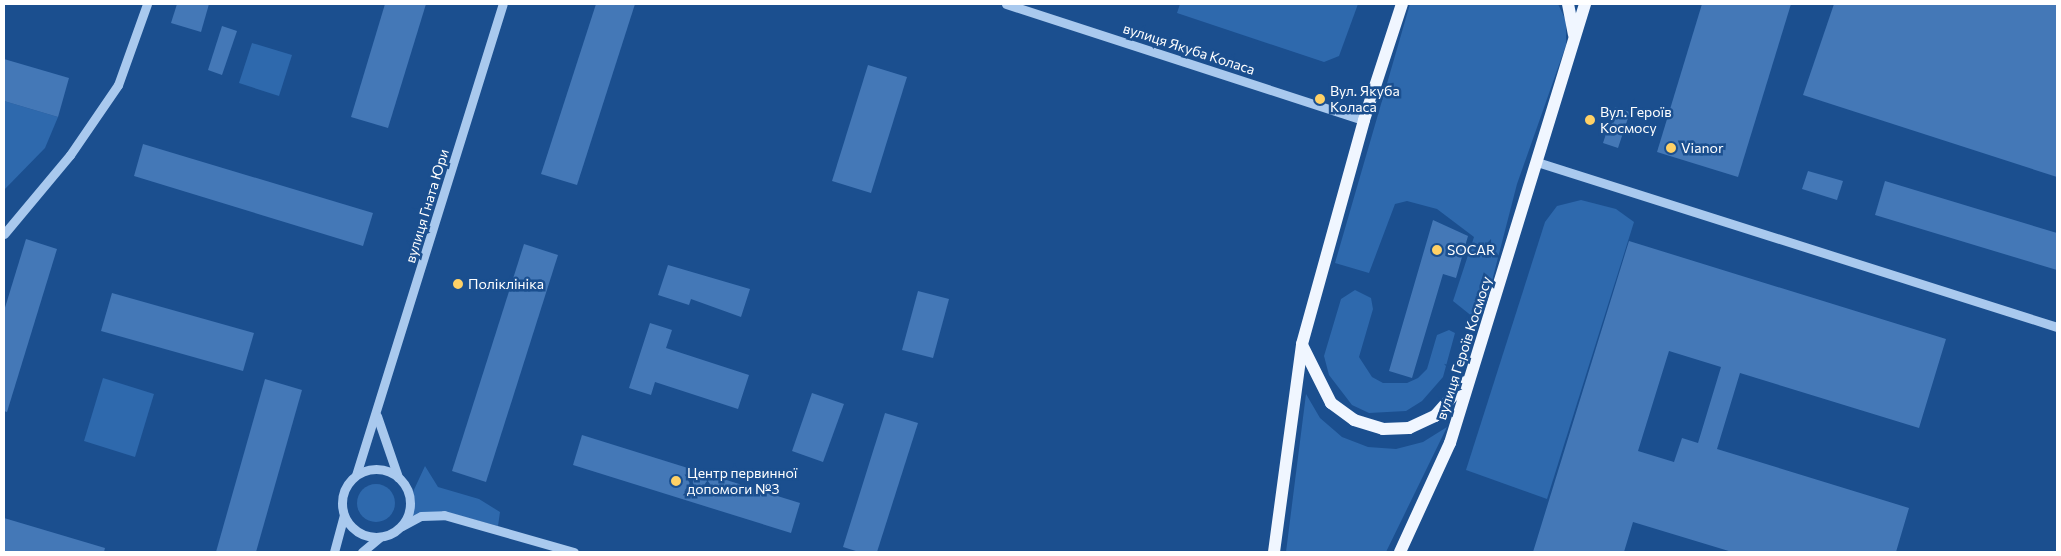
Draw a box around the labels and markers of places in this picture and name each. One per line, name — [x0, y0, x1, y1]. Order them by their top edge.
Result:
place label: Вул. Якуба Коласа — [1330, 83, 1400, 115]
marker: Вул. Якуба Коласа — [1314, 93, 1326, 105]
place label: Вул. Героїв Космосу — [1600, 104, 1672, 136]
marker: Вул. Героїв Космосу — [1584, 114, 1596, 126]
place label: Vianor — [1681, 140, 1724, 156]
marker: Vianor — [1665, 142, 1677, 154]
place label: SOCAR — [1447, 242, 1495, 258]
marker: SOCAR — [1431, 244, 1443, 256]
place label: Поліклініка — [468, 276, 544, 292]
marker: Поліклініка — [452, 278, 464, 290]
place label: Центр первинної допомоги №3 — [687, 465, 797, 498]
marker: Центр первинної допомоги №3 — [669, 474, 683, 488]

